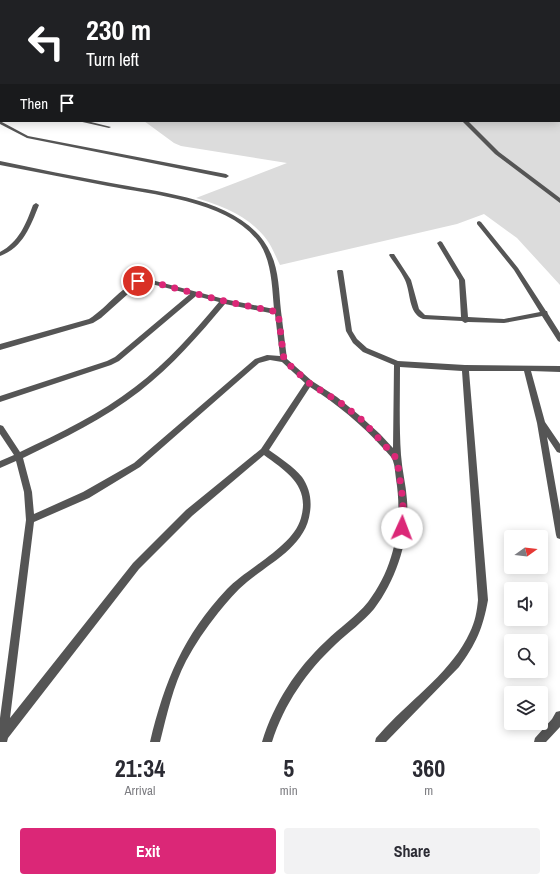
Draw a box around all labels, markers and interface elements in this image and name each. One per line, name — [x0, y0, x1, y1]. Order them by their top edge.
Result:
text: 230 m — [86, 11, 151, 49]
icon: left — [20, 16, 72, 68]
text: Turn left — [86, 47, 139, 72]
icon: arrive — [56, 92, 78, 114]
text: Then — [20, 93, 48, 114]
pin — [121, 264, 155, 298]
icon: arrive — [127, 270, 149, 292]
position arrow — [381, 507, 423, 549]
north arrow — [504, 530, 548, 574]
map controls — [504, 530, 548, 730]
button: sound — [504, 582, 548, 626]
button: search — [504, 634, 548, 678]
button: layers — [504, 686, 548, 730]
text: 21:34 — [115, 752, 165, 784]
text: 5 — [283, 752, 294, 784]
text: 360 — [412, 752, 445, 784]
text: Arrival — [125, 782, 155, 799]
text: min — [280, 782, 298, 799]
text: m — [424, 782, 433, 799]
button: Exit — [20, 828, 276, 874]
button: Share — [284, 828, 540, 874]

